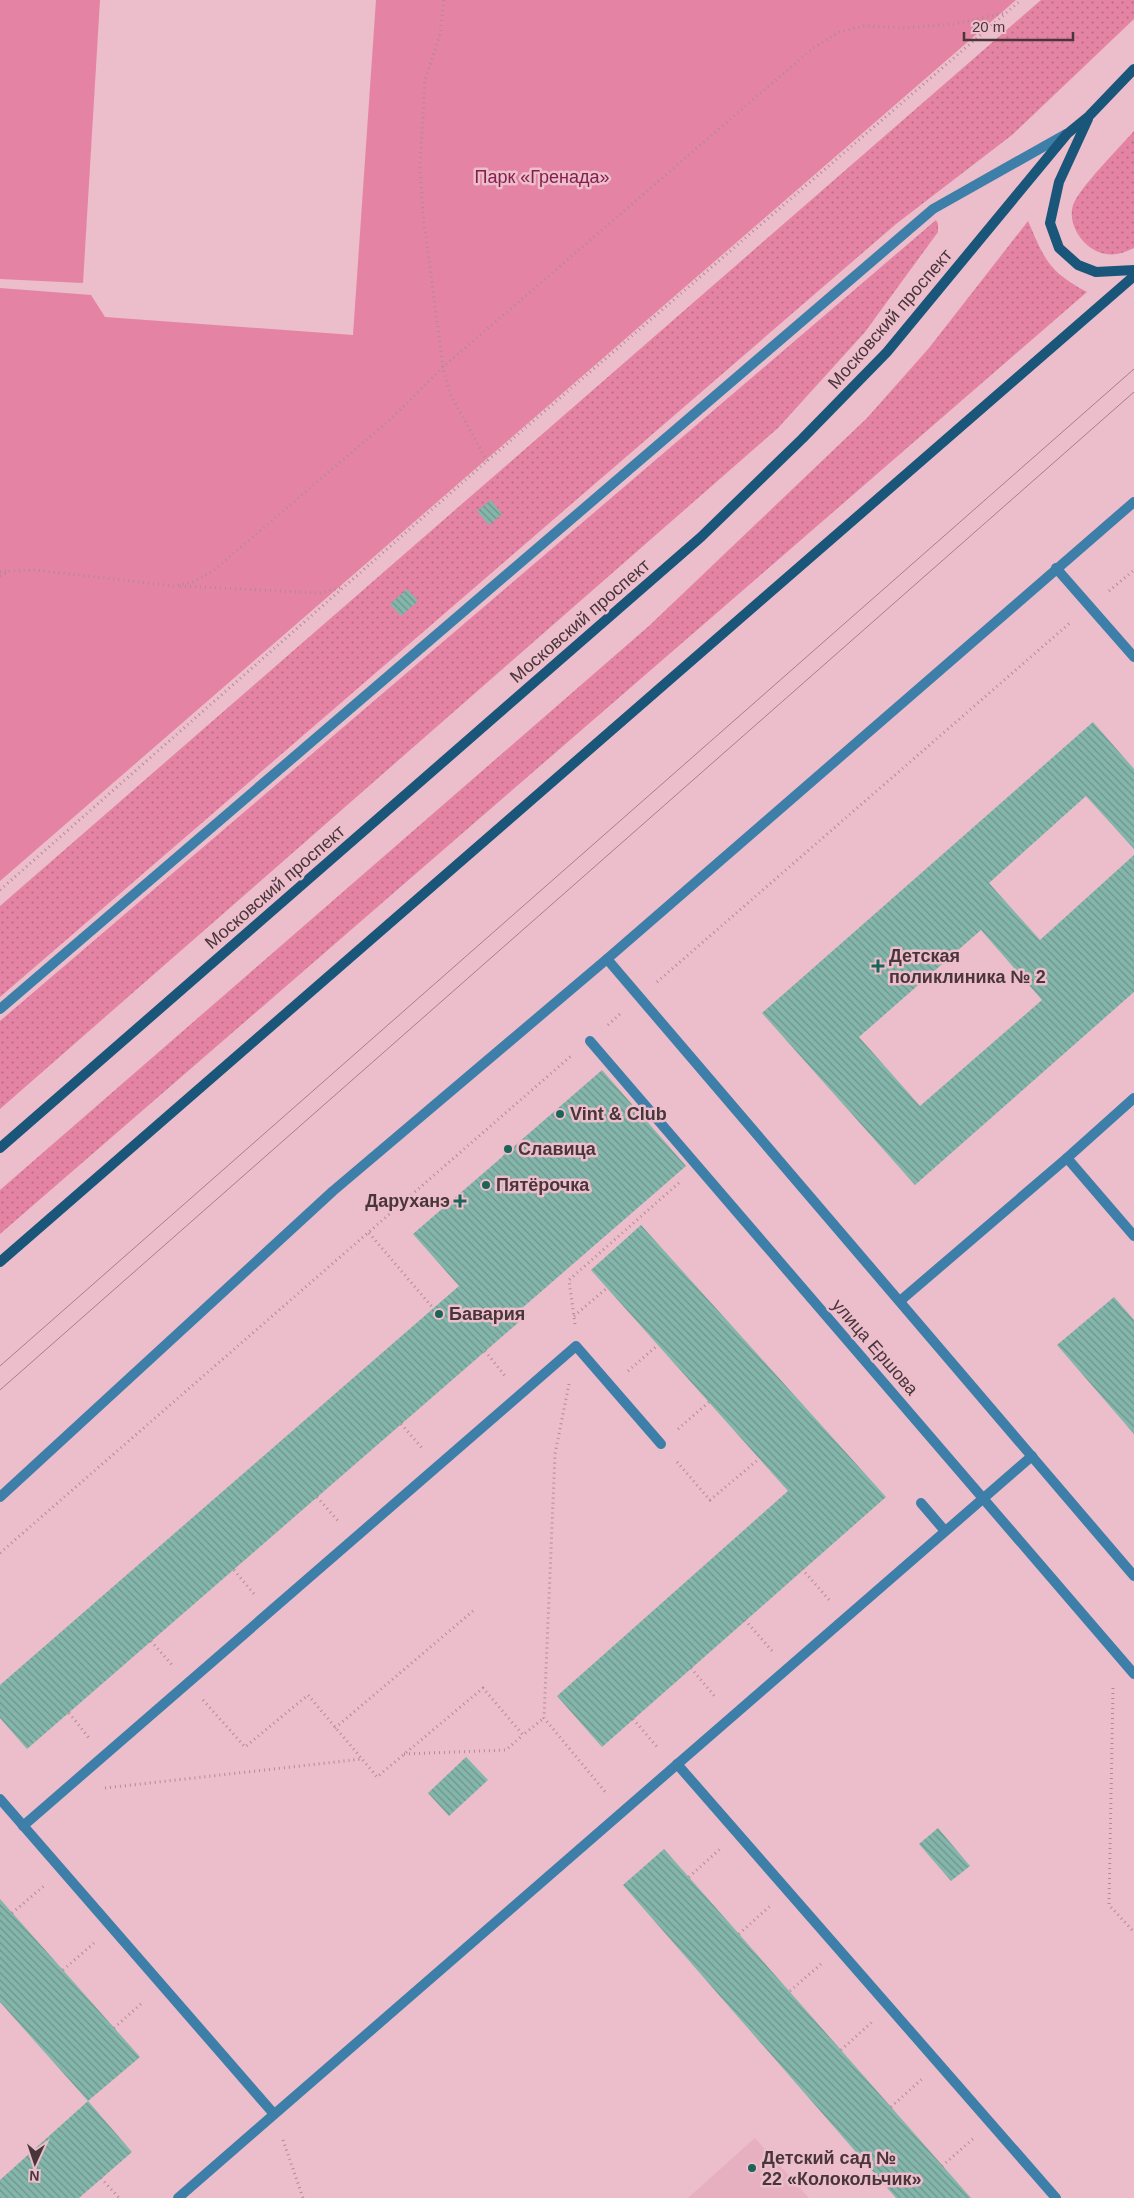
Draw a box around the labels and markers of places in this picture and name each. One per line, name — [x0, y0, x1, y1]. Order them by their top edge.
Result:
place label: Детская поликлиника № 2 — [889, 946, 1046, 987]
marker: Детская поликлиника № 2 — [871, 959, 885, 973]
place label: Vint & Club — [570, 1104, 667, 1124]
marker: Vint & Club — [554, 1108, 566, 1120]
place label: Славица — [518, 1139, 597, 1159]
marker: Славица — [502, 1143, 514, 1155]
place label: Пятёрочка — [496, 1175, 590, 1195]
marker: Пятёрочка — [480, 1179, 492, 1191]
place label: Даруханэ — [365, 1191, 450, 1211]
marker: Даруханэ — [454, 1195, 466, 1207]
place label: Бавария — [449, 1304, 525, 1324]
marker: Бавария — [433, 1308, 445, 1320]
place label: Детский сад № 22 «Колокольчик» — [762, 2148, 922, 2189]
marker: Детский сад № 22 «Колокольчик» — [746, 2162, 758, 2174]

